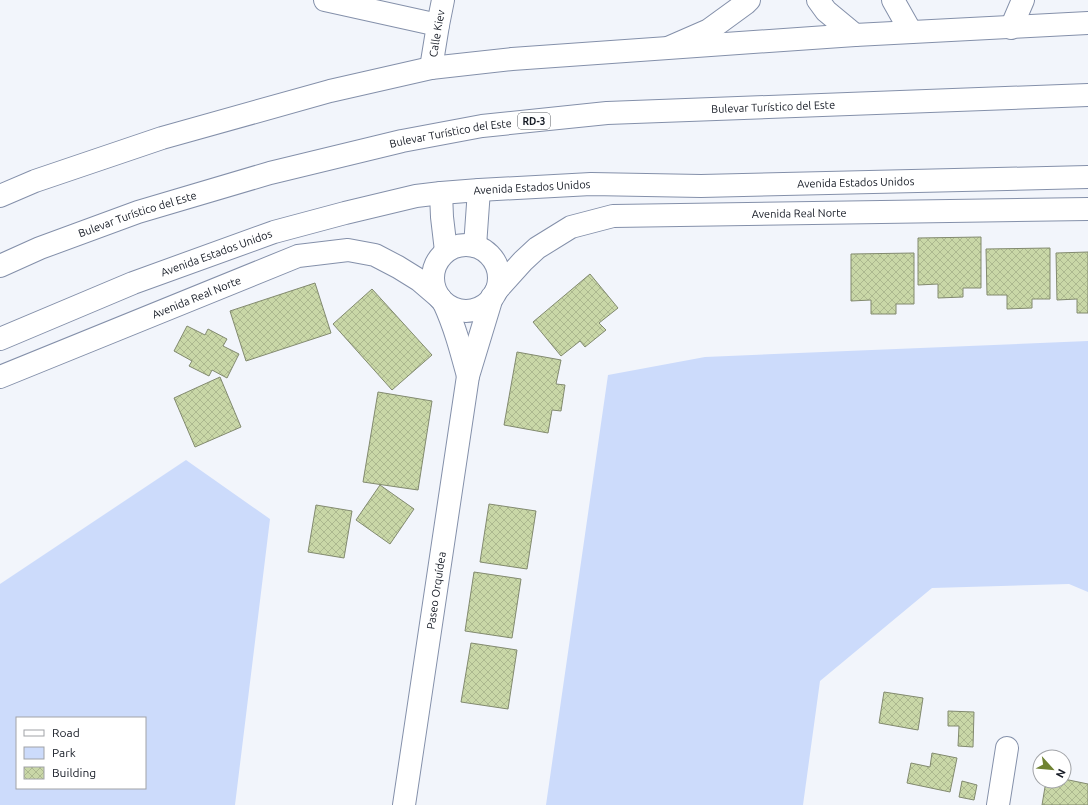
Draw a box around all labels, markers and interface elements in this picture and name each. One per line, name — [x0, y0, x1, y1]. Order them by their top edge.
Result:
street label: Calle Kiev — [427, 8, 447, 58]
street label: Bulevar Turístico del Este — [711, 98, 835, 115]
road number: RD-3 — [518, 113, 550, 129]
street label: Bulevar Turístico del Este — [388, 117, 512, 150]
street label: Avenida Estados Unidos — [797, 175, 915, 190]
street label: Avenida Estados Unidos — [473, 178, 591, 196]
street label: Bulevar Turístico del Este — [77, 189, 198, 239]
street label: Avenida Real Norte — [752, 207, 847, 220]
street label: Avenida Estados Unidos — [159, 227, 274, 278]
street label: Avenida Real Norte — [150, 274, 243, 321]
street label: Paseo Orquídea — [424, 551, 448, 630]
legend — [16, 717, 146, 789]
text: Road — [52, 726, 80, 739]
text: Park — [52, 746, 76, 759]
north arrow — [1032, 749, 1072, 789]
text: Building — [52, 766, 96, 779]
text: N — [1054, 767, 1068, 780]

